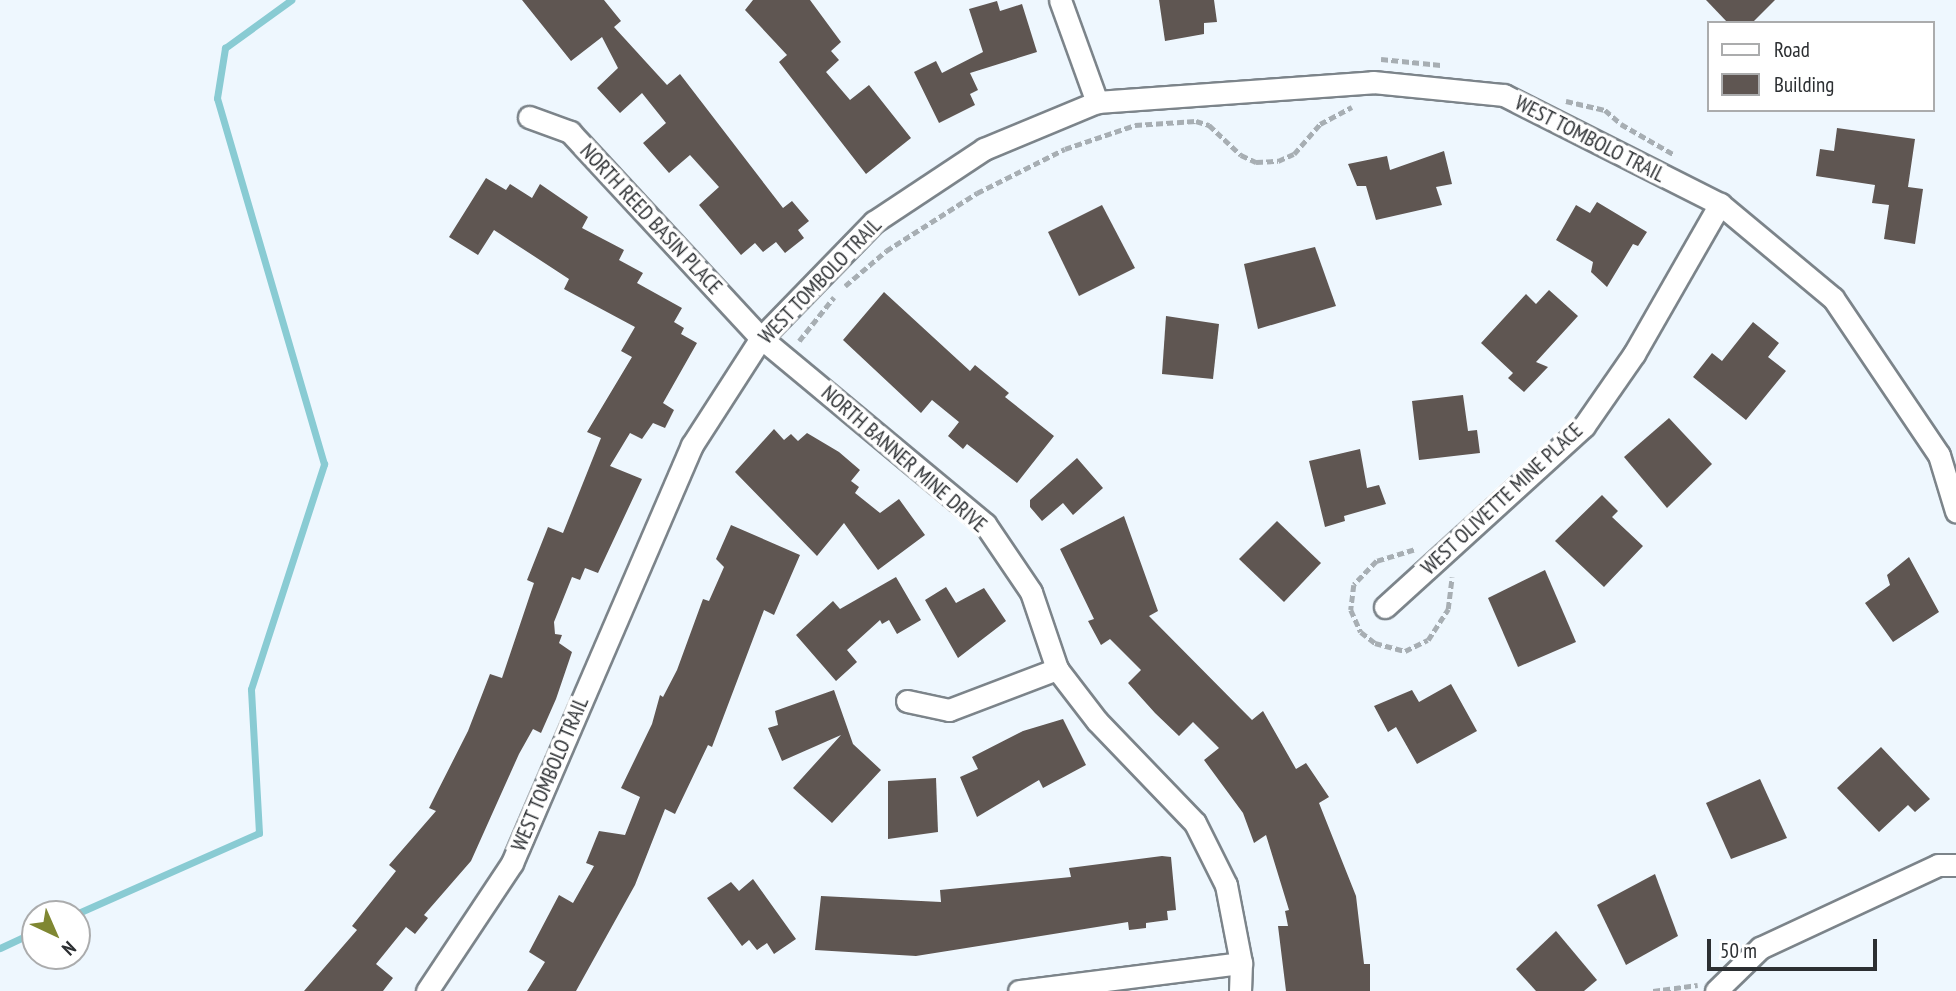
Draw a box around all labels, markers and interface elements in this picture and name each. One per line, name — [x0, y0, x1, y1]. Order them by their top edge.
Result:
legend — [1708, 21, 1935, 112]
text: Road — [1774, 36, 1810, 63]
text: Building — [1774, 71, 1834, 98]
street label: WEST TOMBOLO TRAIL — [1510, 90, 1670, 188]
street label: NORTH REED BASIN PLACE — [575, 139, 727, 299]
street label: WEST TOMBOLO TRAIL — [753, 212, 887, 350]
street label: NORTH BANNER MINE DRIVE — [816, 380, 992, 538]
street label: WEST OLIVETTE MINE PLACE — [1416, 418, 1588, 580]
street label: WEST TOMBOLO TRAIL — [506, 692, 594, 856]
north arrow — [21, 900, 91, 970]
scale bar — [1711, 925, 1881, 969]
text: N — [57, 936, 81, 961]
text: 50 m — [1720, 937, 1757, 964]

